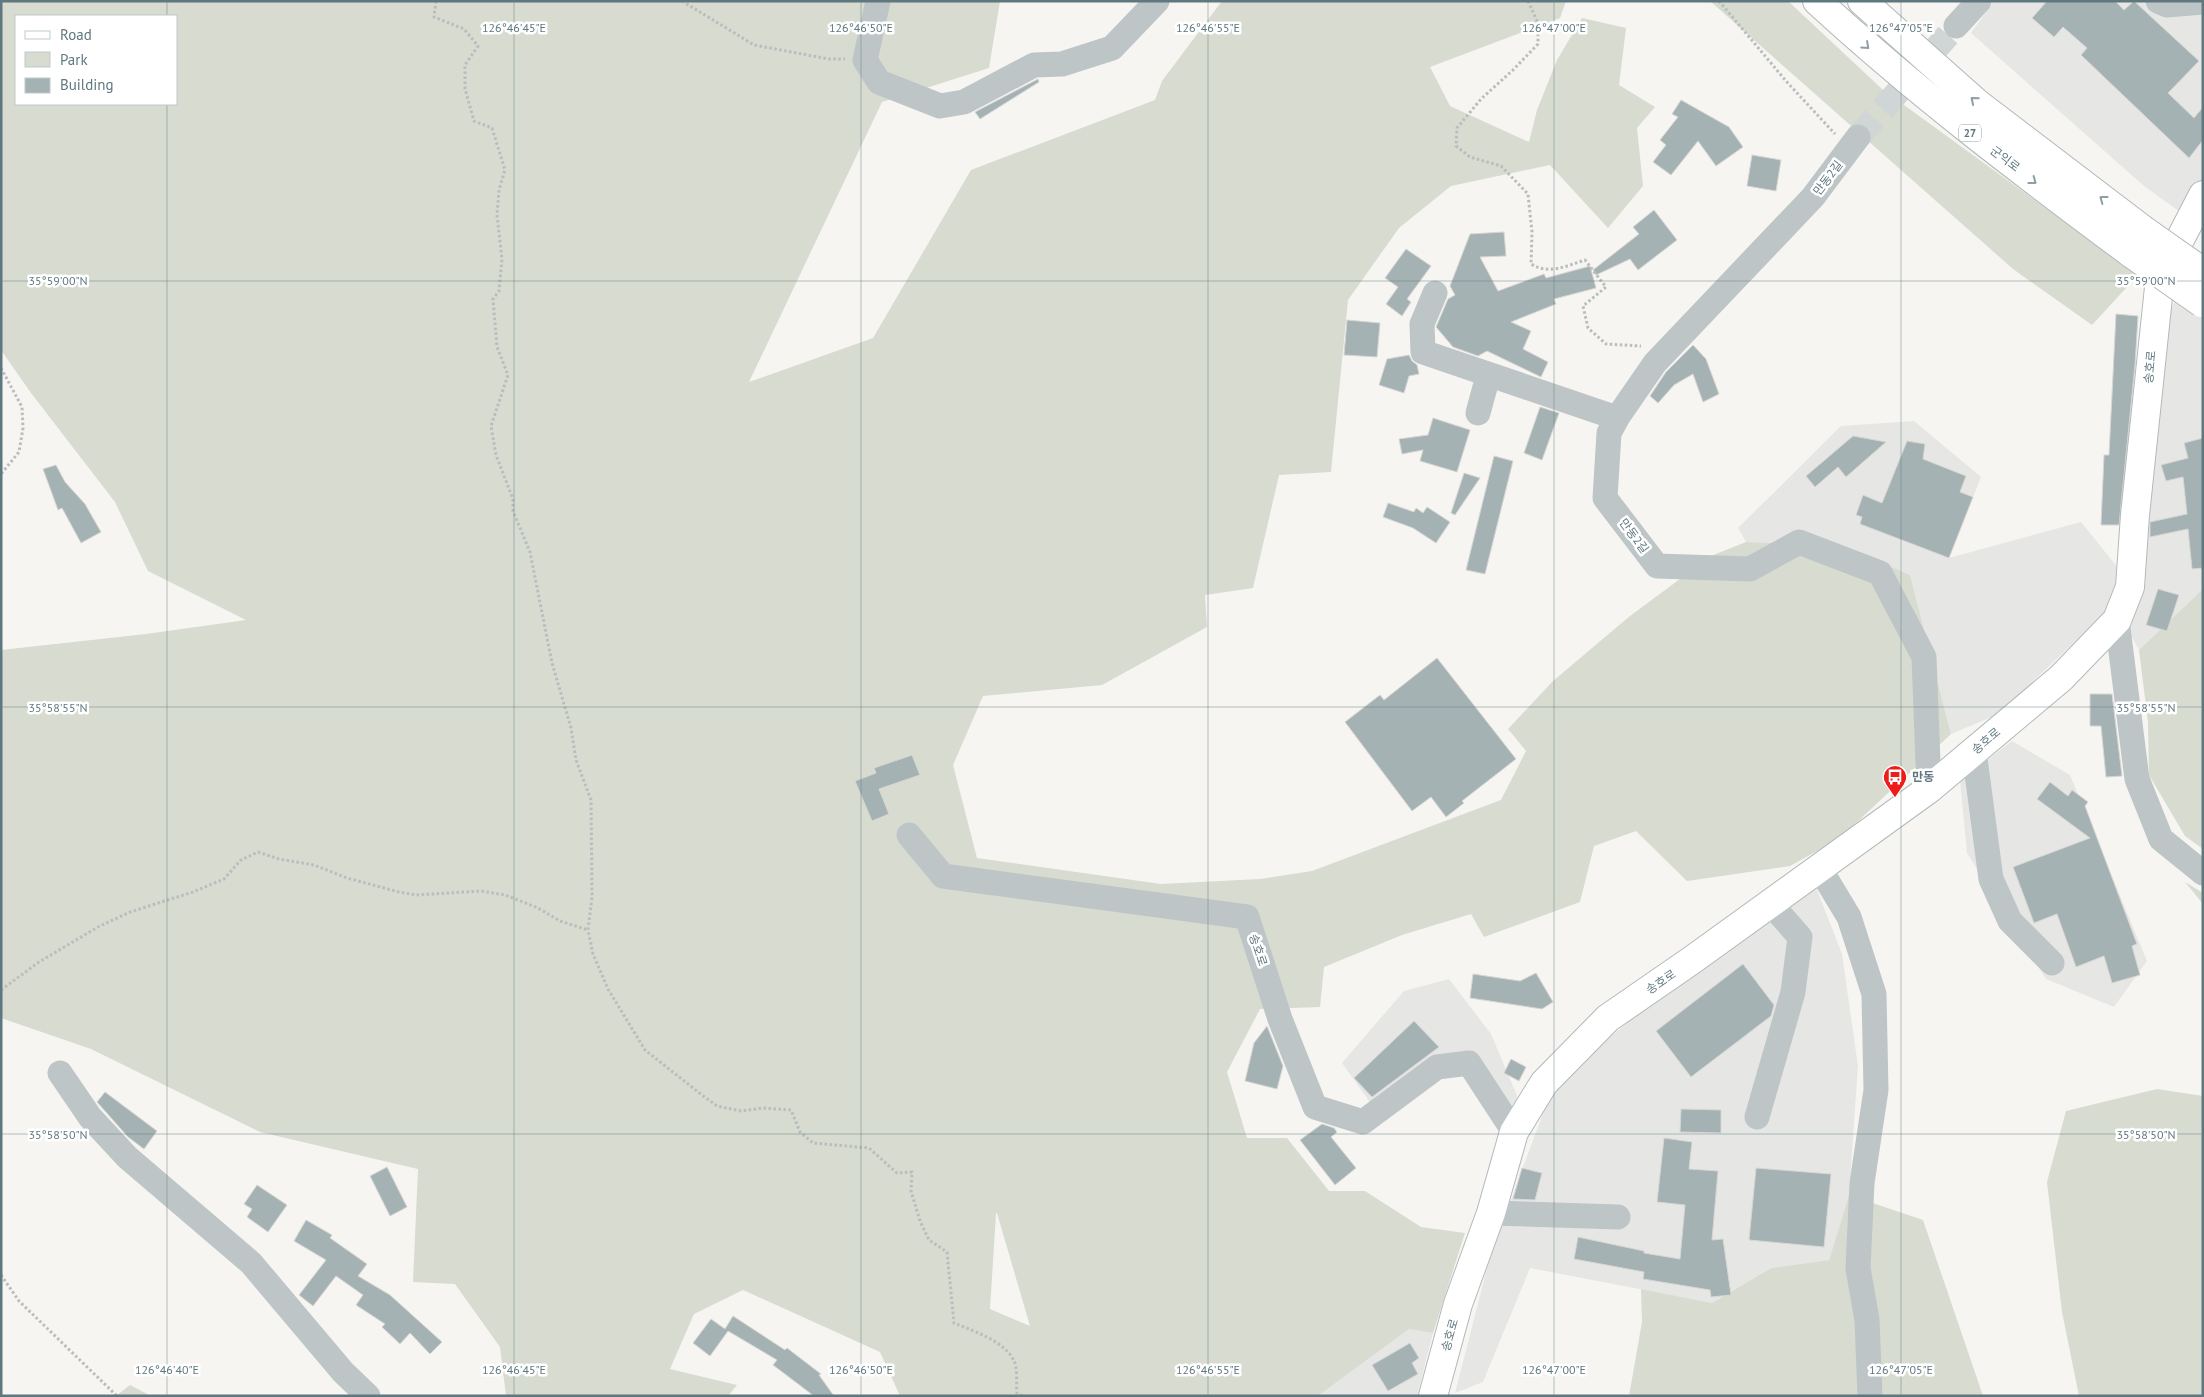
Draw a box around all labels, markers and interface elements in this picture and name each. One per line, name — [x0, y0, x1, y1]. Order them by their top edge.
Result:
legend — [15, 15, 178, 105]
text: 126°46'45"E — [482, 20, 546, 35]
text: 126°46'50"E — [829, 20, 893, 35]
text: 126°46'55"E — [1176, 20, 1240, 35]
text: 126°47'00"E — [1522, 20, 1586, 35]
text: 126°47'05"E — [1869, 20, 1933, 35]
text: Road — [60, 25, 92, 44]
one-way arrow — [1860, 40, 1869, 49]
text: Park — [60, 50, 88, 69]
text: Building — [60, 75, 114, 94]
one-way arrow — [1971, 97, 1980, 106]
road number: 27 — [1959, 125, 1981, 142]
street label: 군익로 — [1988, 143, 2023, 175]
street label: 만동2길 — [1810, 157, 1846, 198]
one-way arrow — [2027, 175, 2036, 183]
one-way arrow — [2099, 196, 2109, 205]
text: 35°59'00"N — [28, 273, 88, 288]
text: 35°59'00"N — [2116, 273, 2176, 288]
street label: 송호로 — [2140, 350, 2159, 384]
street label: 만동2길 — [1616, 515, 1652, 556]
text: 35°58'55"N — [28, 700, 88, 715]
text: 35°58'55"N — [2116, 700, 2176, 715]
street label: 송호로 — [1968, 724, 2003, 757]
bus stop icon: 만동 — [1882, 764, 1908, 798]
place label: 만동 — [1912, 769, 1934, 784]
street label: 송호로 — [1246, 932, 1271, 968]
street label: 송호로 — [1643, 966, 1679, 997]
text: 35°58'50"N — [28, 1127, 88, 1142]
text: 35°58'50"N — [2116, 1127, 2176, 1142]
street label: 송호로 — [1438, 1317, 1461, 1353]
text: 126°46'40"E — [135, 1362, 199, 1377]
text: 126°46'45"E — [482, 1362, 546, 1377]
text: 126°46'50"E — [829, 1362, 893, 1377]
text: 126°46'55"E — [1176, 1362, 1240, 1377]
text: 126°47'00"E — [1522, 1362, 1586, 1377]
text: 126°47'05"E — [1869, 1362, 1933, 1377]

